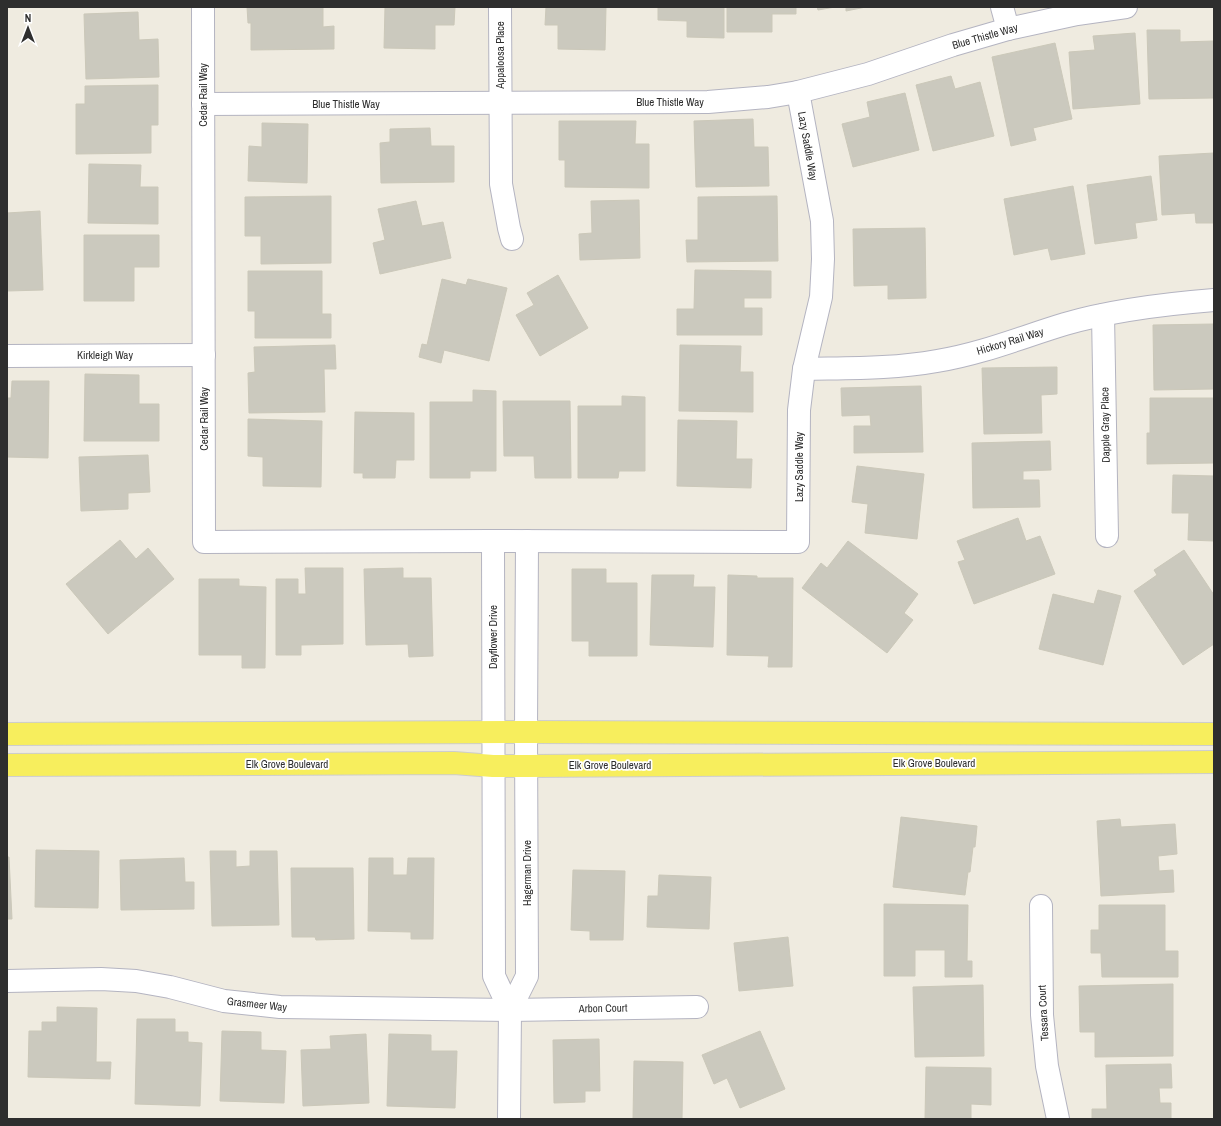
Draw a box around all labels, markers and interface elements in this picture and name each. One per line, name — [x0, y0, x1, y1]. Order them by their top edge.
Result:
north arrow — [8, 8, 48, 48]
text: N — [25, 11, 31, 25]
street label: Blue Thistle Way — [951, 20, 1020, 52]
street label: Appaloosa Place — [493, 21, 507, 90]
street label: Cedar Rail Way — [196, 63, 210, 127]
street label: Blue Thistle Way — [636, 95, 704, 109]
street label: Blue Thistle Way — [312, 97, 380, 111]
street label: Lazy Saddle Way — [795, 110, 821, 182]
street label: Hickory Rail Way — [975, 324, 1046, 358]
street label: Kirkleigh Way — [77, 348, 133, 362]
street label: Cedar Rail Way — [197, 387, 211, 451]
street label: Dapple Gray Place — [1097, 387, 1113, 463]
street label: Lazy Saddle Way — [792, 432, 806, 502]
street label: Dayflower Drive — [486, 605, 500, 669]
street label: Elk Grove Boulevard — [893, 756, 975, 770]
street label: Elk Grove Boulevard — [246, 757, 328, 771]
street label: Elk Grove Boulevard — [569, 758, 651, 772]
street label: Hagerman Drive — [520, 840, 534, 906]
street label: Tessara Court — [1035, 984, 1051, 1041]
street label: Grasmeer Way — [226, 994, 288, 1014]
street label: Arbon Court — [578, 1001, 628, 1015]

